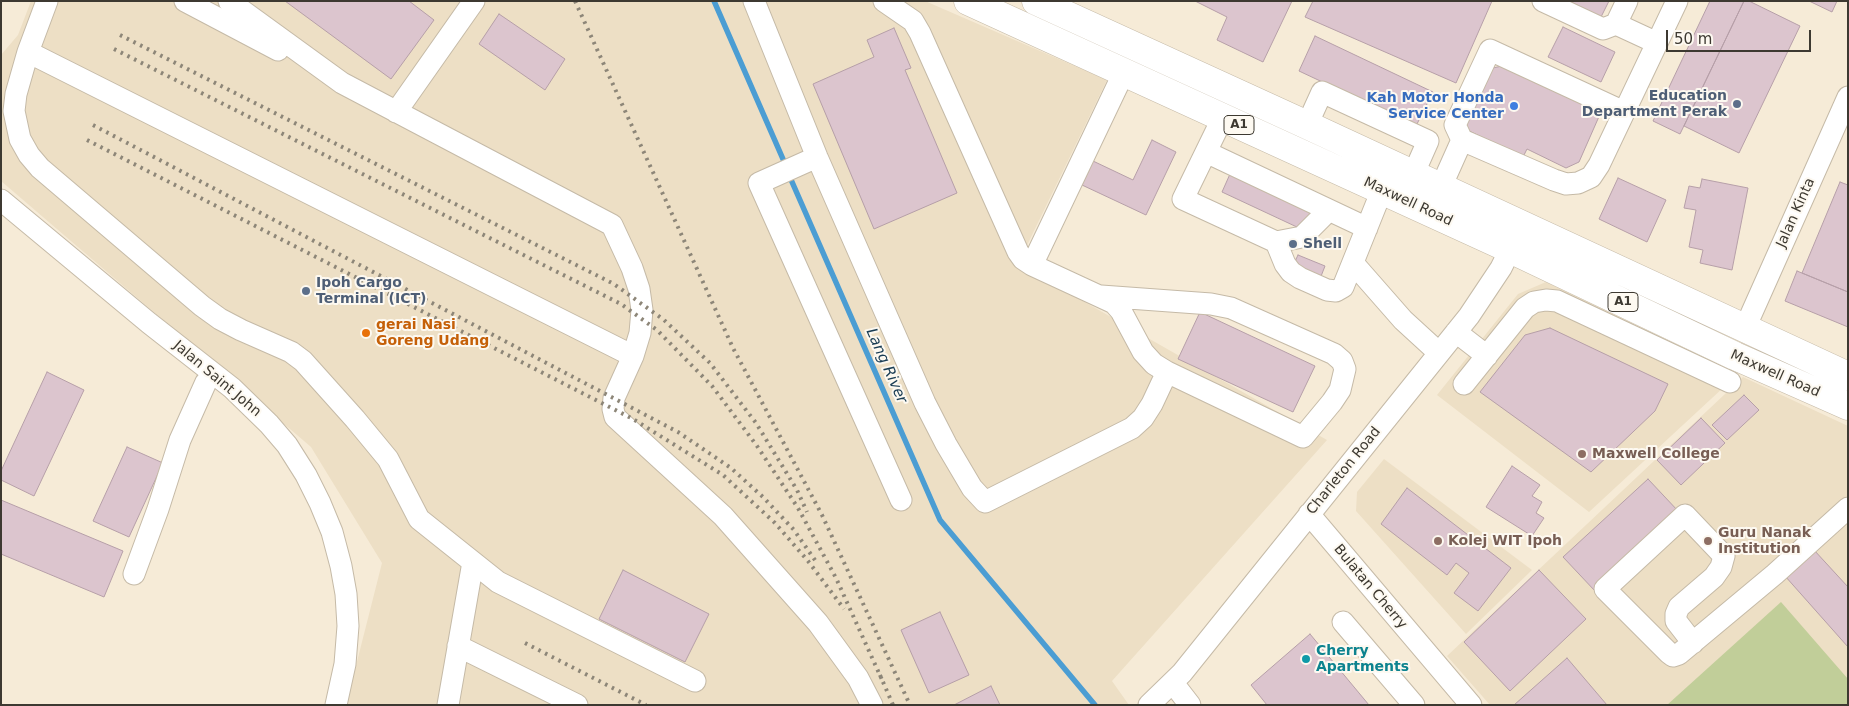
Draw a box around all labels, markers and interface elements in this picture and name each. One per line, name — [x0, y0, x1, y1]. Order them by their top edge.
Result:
scale bar — [1669, 20, 1814, 52]
text: 50 m — [1674, 30, 1712, 48]
place label: Education Department Perak — [1582, 88, 1727, 120]
place label: Kah Motor Honda Service Center — [1366, 90, 1504, 122]
marker: Education Department Perak — [1731, 98, 1743, 110]
marker: Kah Motor Honda Service Center — [1508, 100, 1520, 112]
road number: A1 — [1224, 116, 1254, 134]
street label: Maxwell Road — [1361, 174, 1455, 230]
street label: Jalan Kinta — [1773, 176, 1819, 250]
place label: Shell — [1303, 236, 1342, 252]
marker: Shell — [1287, 238, 1299, 250]
place label: Ipoh Cargo Terminal (ICT) — [316, 275, 426, 308]
marker: Ipoh Cargo Terminal (ICT) — [300, 285, 312, 297]
road number: A1 — [1608, 292, 1638, 312]
place label: gerai Nasi Goreng Udang — [376, 317, 489, 350]
water label: Lang River — [861, 326, 911, 406]
marker: gerai Nasi Goreng Udang — [360, 327, 372, 339]
street label: Jalan Saint John — [170, 337, 264, 421]
street label: Maxwell Road — [1728, 347, 1822, 401]
street label: Charleton Road — [1303, 424, 1385, 518]
place label: Maxwell College — [1592, 446, 1720, 462]
marker: Maxwell College — [1576, 448, 1588, 460]
place label: Guru Nanak Institution — [1718, 525, 1811, 558]
place label: Kolej WIT Ipoh — [1448, 533, 1562, 549]
marker: Kolej WIT Ipoh — [1432, 535, 1444, 547]
marker: Guru Nanak Institution — [1702, 535, 1714, 547]
street label: Bulatan Cherry — [1330, 541, 1410, 633]
place label: Cherry Apartments — [1316, 643, 1409, 676]
marker: Cherry Apartments — [1300, 653, 1312, 665]

